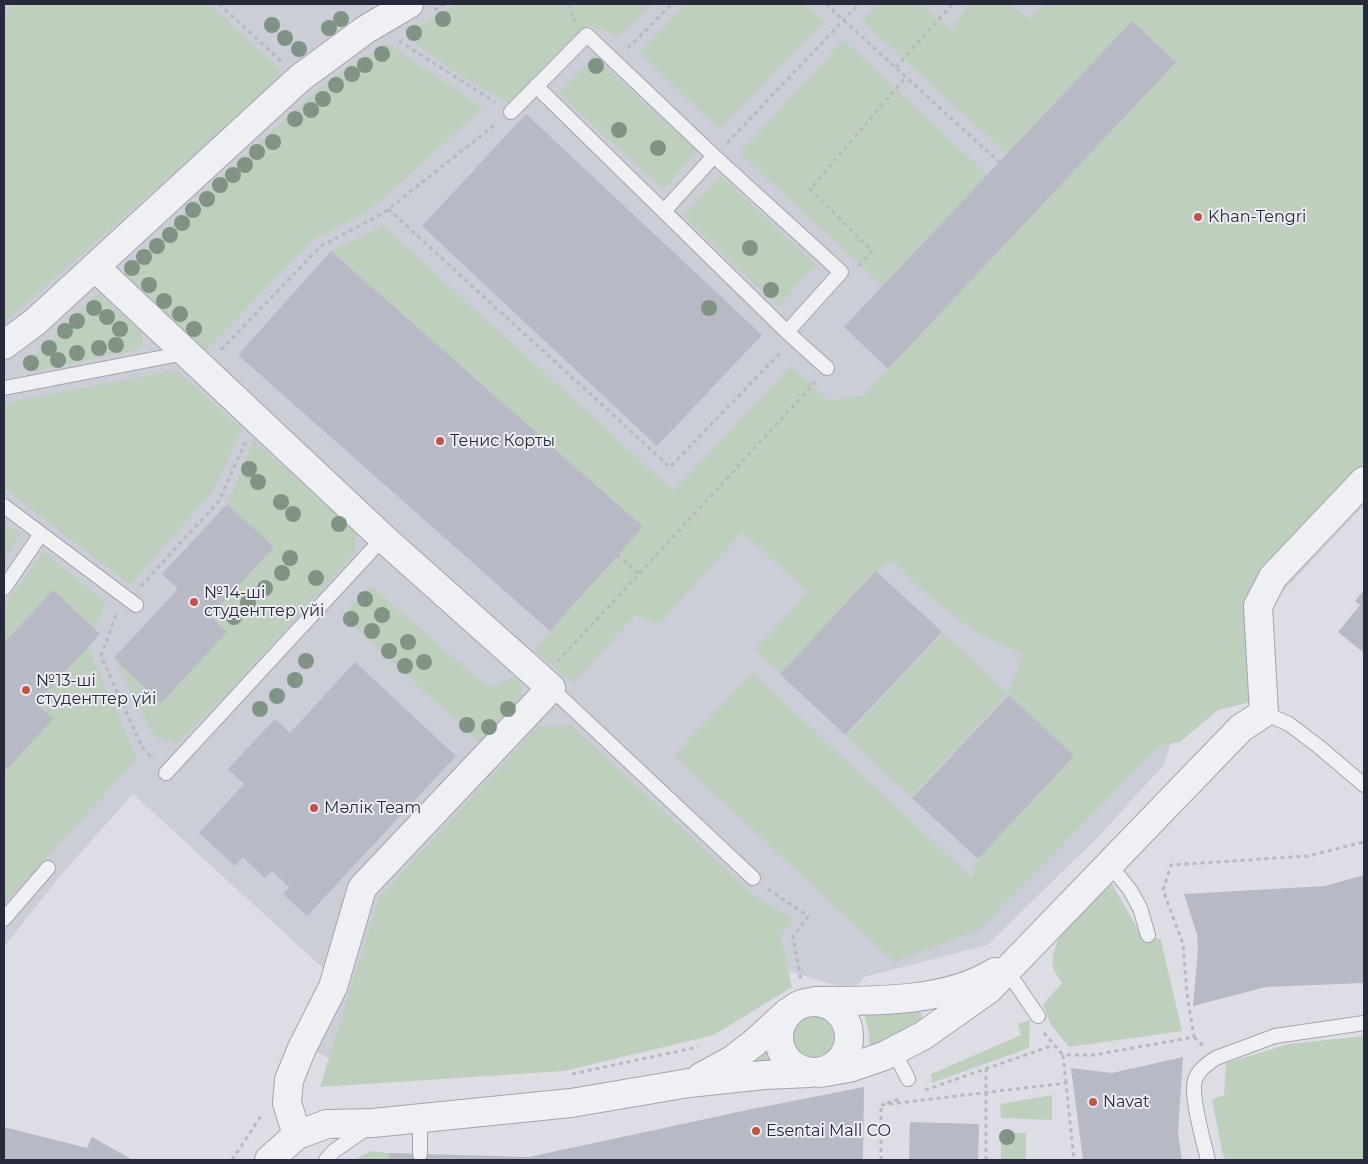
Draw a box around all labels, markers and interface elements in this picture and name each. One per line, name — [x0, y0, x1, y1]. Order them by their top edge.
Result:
place label: Khan-Tengri — [1208, 207, 1306, 227]
marker: Khan-Tengri — [1192, 211, 1204, 223]
place label: Тенис Корты — [450, 431, 555, 451]
marker: Тенис Корты — [434, 435, 446, 447]
place label: №14-ші студенттер үйі — [204, 583, 324, 621]
marker: №14-ші студенттер үйі — [188, 596, 200, 608]
place label: №13-ші студенттер үйі — [36, 671, 156, 709]
marker: №13-ші студенттер үйі — [20, 684, 32, 696]
place label: Мәлік Team — [324, 798, 421, 818]
marker: Мәлік Team — [308, 802, 320, 814]
place label: Navat — [1103, 1092, 1150, 1112]
marker: Navat — [1087, 1096, 1099, 1108]
place label: Esentai Mall СО — [766, 1121, 891, 1141]
marker: Esentai Mall СО — [750, 1125, 762, 1137]

